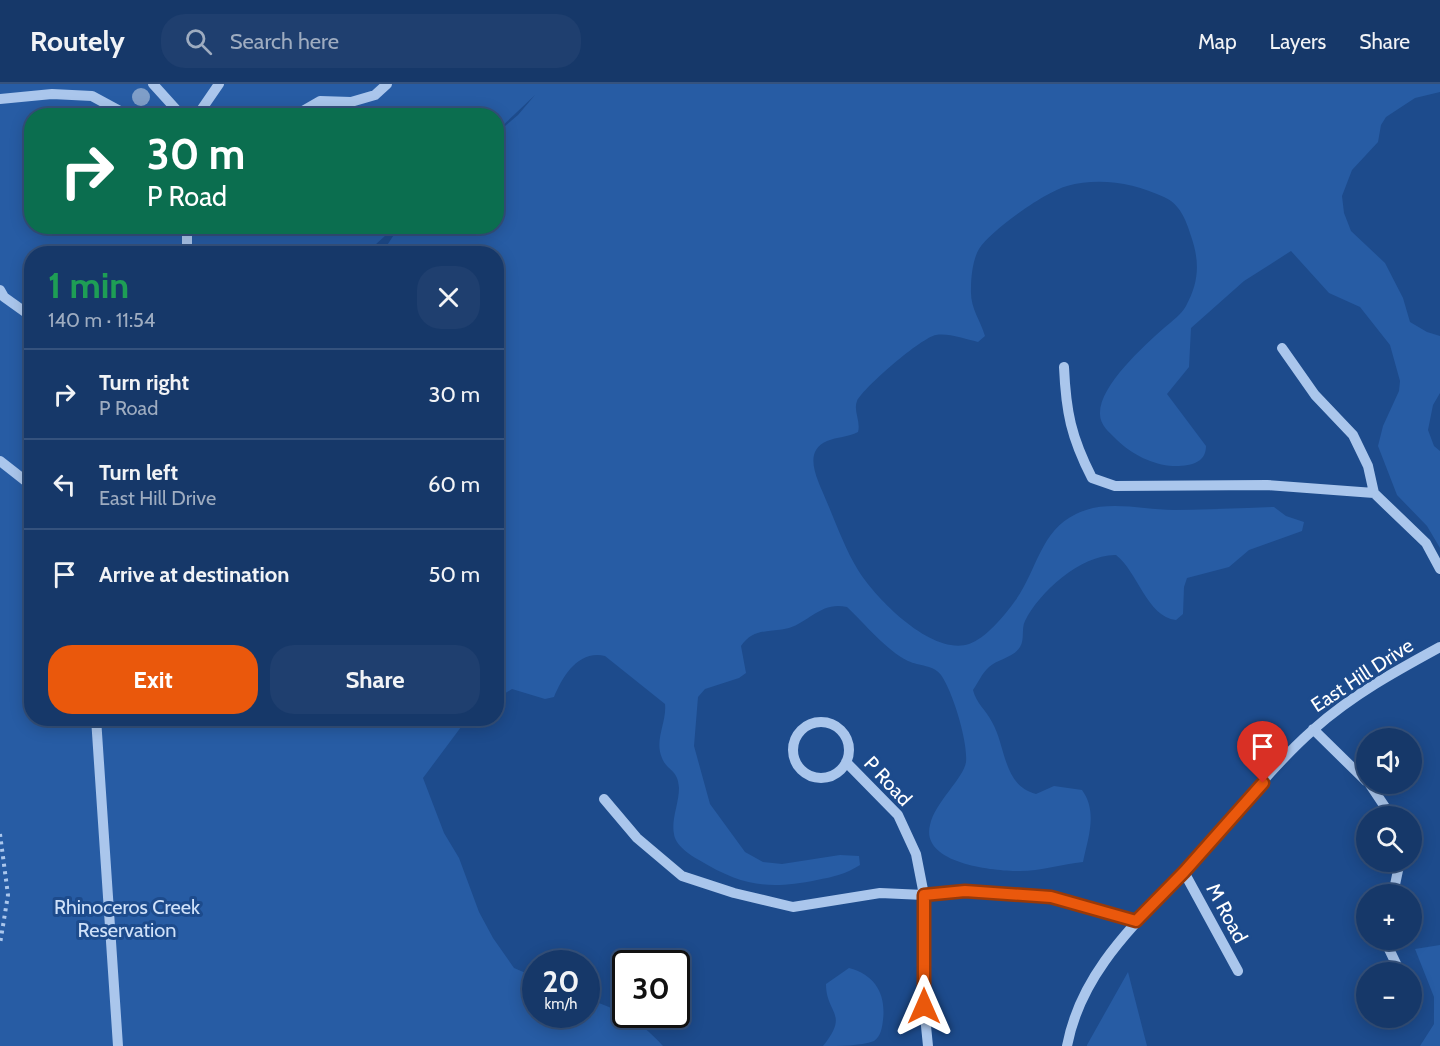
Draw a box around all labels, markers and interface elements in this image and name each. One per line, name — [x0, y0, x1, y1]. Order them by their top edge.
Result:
search box — [161, 14, 581, 68]
text: Routely — [30, 24, 125, 58]
icon: search — [182, 25, 215, 58]
text: Search here — [230, 28, 339, 55]
text: Map — [1198, 29, 1237, 54]
text: Layers — [1270, 29, 1326, 54]
text: Share — [1359, 29, 1410, 54]
text: 30 m — [147, 128, 245, 180]
icon: right — [48, 132, 126, 210]
text: P Road — [147, 180, 227, 213]
text: 1 min — [48, 263, 129, 307]
button: close — [417, 266, 480, 329]
text: 140 m · 11:54 — [48, 308, 155, 332]
text: Turn right — [99, 369, 189, 396]
icon: right — [48, 378, 81, 411]
text: 30 m — [428, 381, 480, 408]
text: P Road — [99, 396, 158, 420]
text: Turn left — [99, 459, 178, 486]
icon: left — [48, 468, 81, 501]
text: 60 m — [428, 471, 480, 498]
text: East Hill Drive — [99, 486, 216, 510]
icon: arrive — [48, 558, 81, 591]
text: Arrive at destination — [99, 561, 289, 588]
text: 50 m — [428, 561, 480, 588]
street label: East Hill Drive — [1306, 633, 1418, 717]
button: Exit — [48, 645, 258, 714]
button: Share — [270, 645, 480, 714]
pin — [1237, 721, 1288, 783]
map controls — [1356, 728, 1422, 1028]
button: sound — [1356, 728, 1422, 794]
icon: arrive — [1246, 730, 1279, 763]
street label: P Road — [859, 751, 917, 811]
button: search — [1356, 806, 1422, 872]
street label: M Road — [1201, 879, 1253, 947]
button: + — [1356, 884, 1422, 950]
park label: Rhinoceros Creek Reservation — [54, 895, 200, 942]
speed limit sign: 30 — [612, 950, 690, 1028]
button: − — [1356, 962, 1422, 1028]
text: 20 — [542, 963, 580, 1000]
position arrow — [892, 974, 956, 1038]
text: km/h — [545, 995, 577, 1013]

